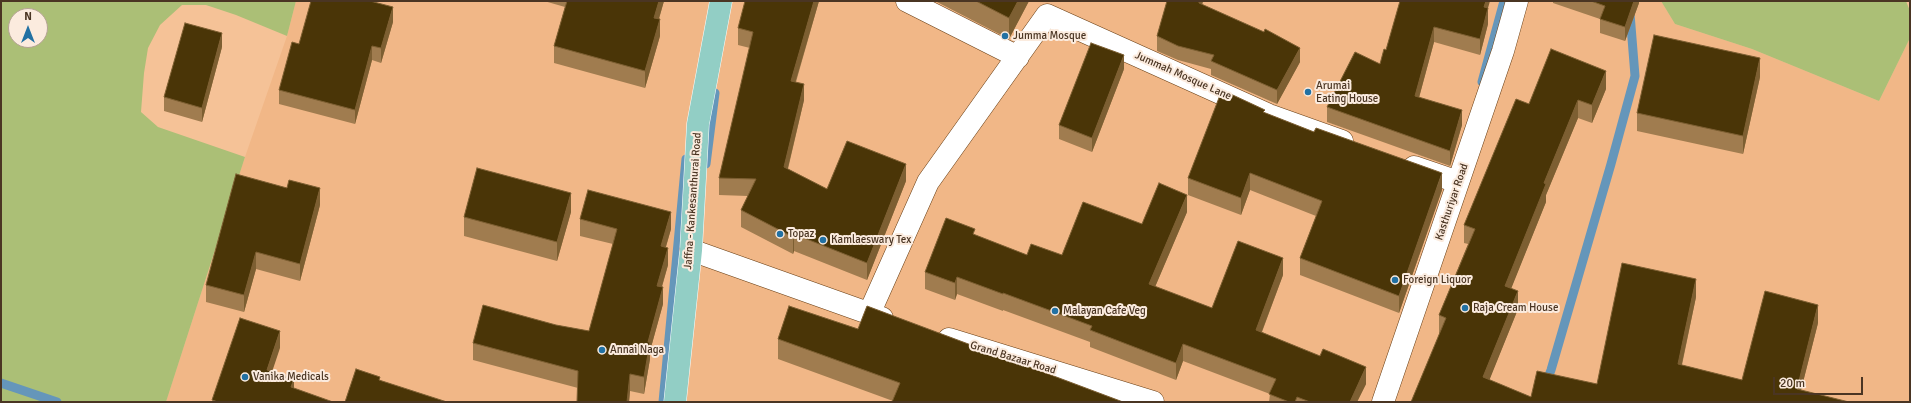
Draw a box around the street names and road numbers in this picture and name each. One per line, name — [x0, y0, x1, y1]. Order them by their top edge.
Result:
street label: Jummah Mosque Lane — [1133, 49, 1233, 103]
street label: Jaffna - Kankesanthurai Road — [682, 132, 704, 270]
street label: Kasthuriyar Road — [1433, 162, 1471, 242]
street label: Grand Bazaar Road — [968, 339, 1058, 377]

